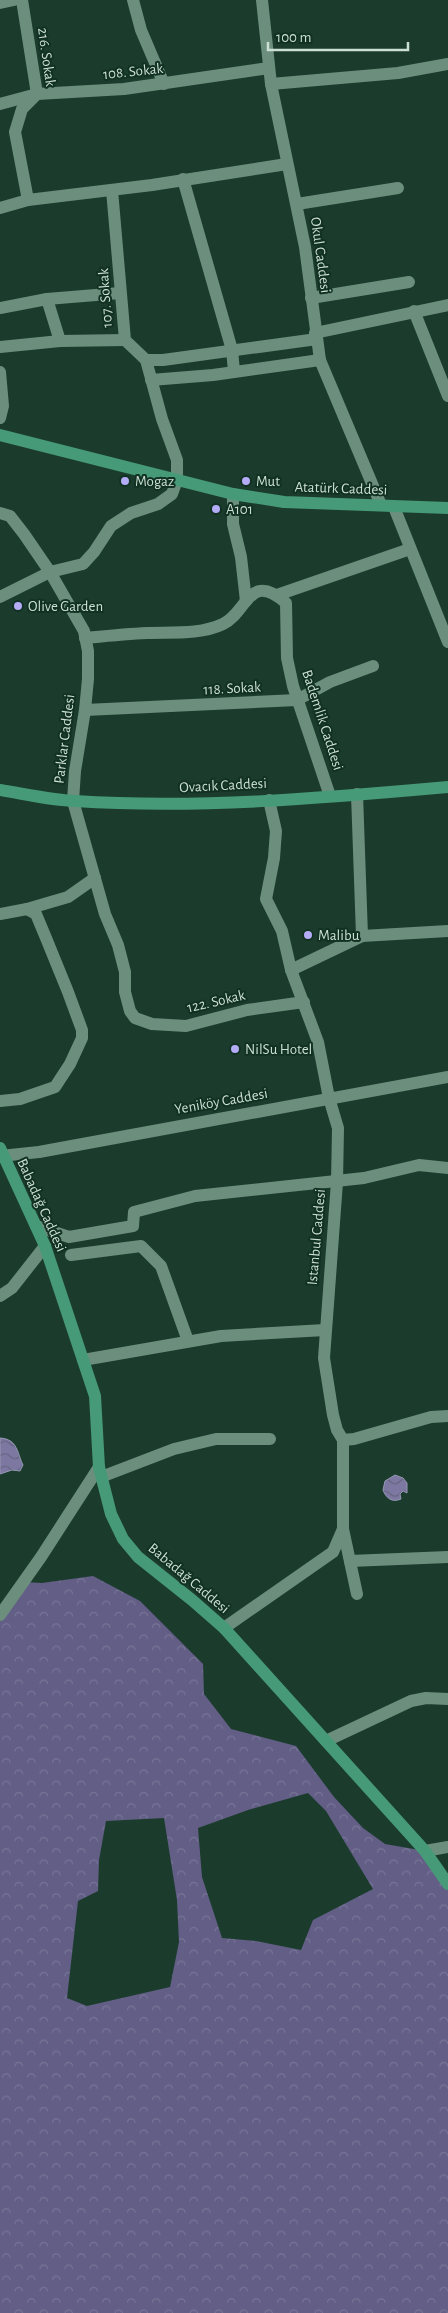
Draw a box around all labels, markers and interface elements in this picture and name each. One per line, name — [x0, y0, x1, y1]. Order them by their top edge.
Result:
scale bar — [268, 20, 408, 52]
street label: 216. Sokak — [35, 27, 58, 88]
text: 100 m — [276, 30, 311, 45]
street label: 108. Sokak — [102, 61, 164, 82]
street label: Okul Caddesi — [308, 216, 333, 294]
street label: 107. Sokak — [96, 268, 115, 328]
place label: Mogaz — [135, 474, 174, 489]
place label: Mut — [256, 474, 280, 489]
marker: Mogaz — [119, 475, 131, 487]
marker: Mut — [240, 475, 252, 487]
street label: Atatürk Caddesi — [294, 479, 388, 498]
place label: A101 — [226, 502, 253, 517]
marker: A101 — [210, 503, 222, 515]
place label: Olive Garden — [28, 599, 103, 614]
marker: Olive Garden — [12, 600, 24, 612]
street label: Bademlik Caddesi — [299, 668, 346, 772]
street label: 118. Sokak — [203, 679, 261, 698]
street label: Parklar Caddesi — [52, 693, 77, 785]
street label: Ovacık Caddesi — [179, 776, 267, 795]
place label: Malibu — [318, 928, 360, 943]
marker: Malibu — [302, 929, 314, 941]
street label: 122. Sokak — [186, 987, 247, 1015]
place label: NilSu Hotel — [245, 1042, 312, 1057]
marker: NilSu Hotel — [229, 1043, 241, 1055]
street label: Yeniköy Caddesi — [173, 1086, 269, 1117]
street label: Babadağ Caddesi — [14, 1156, 69, 1254]
street label: Istanbul Caddesi — [305, 1188, 328, 1286]
street label: Babadağ Caddesi — [145, 1540, 232, 1616]

